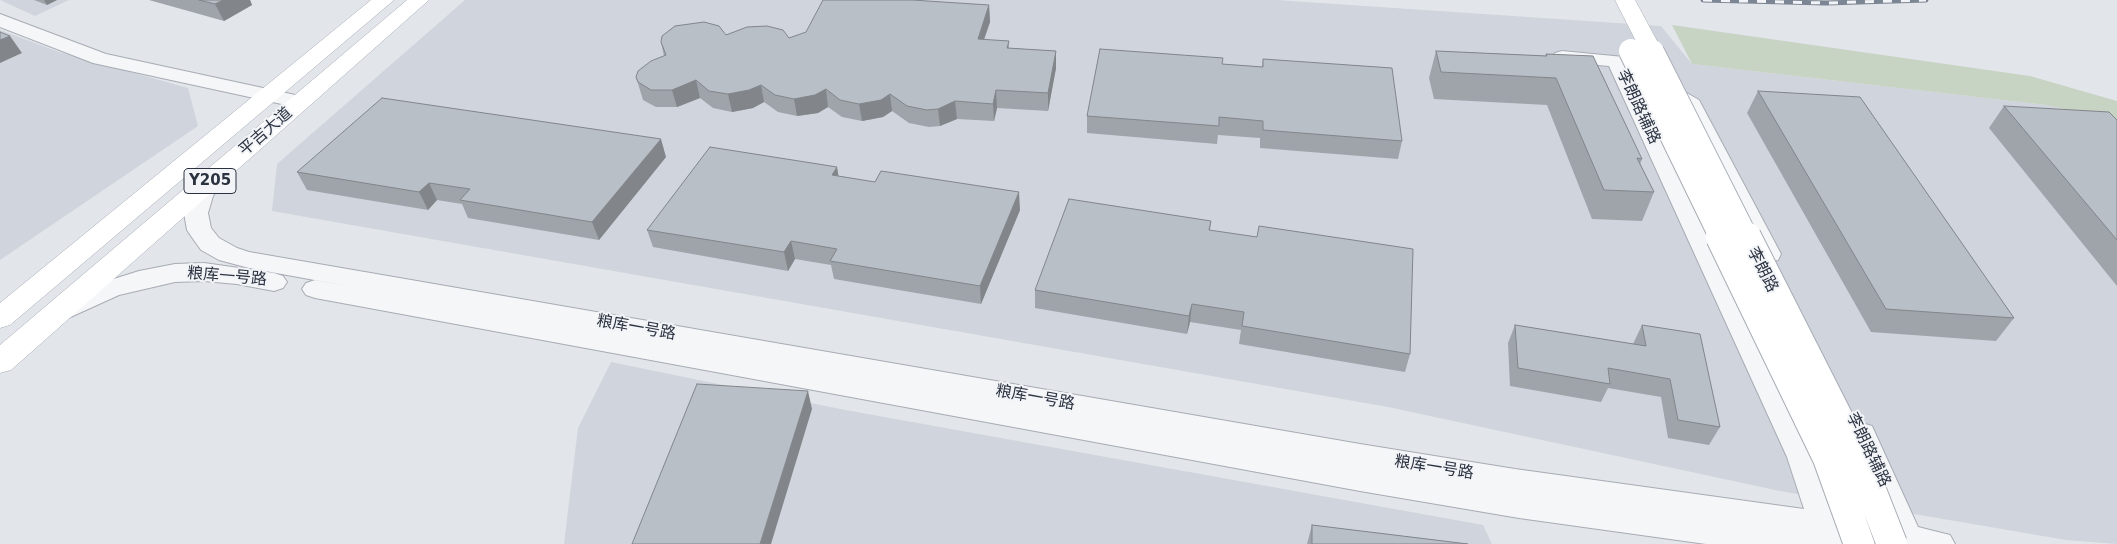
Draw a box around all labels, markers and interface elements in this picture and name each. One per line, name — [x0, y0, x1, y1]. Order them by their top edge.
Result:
street label: 李朗路辅路 — [1612, 67, 1664, 147]
street label: 平吉大道 — [236, 104, 296, 160]
road number: Y205 — [184, 168, 236, 194]
street label: 李朗路 — [1743, 244, 1781, 296]
street label: 粮库一号路 — [186, 264, 268, 290]
street label: 粮库一号路 — [595, 312, 677, 344]
street label: 粮库一号路 — [994, 382, 1076, 414]
street label: 李朗路辅路 — [1842, 410, 1894, 490]
street label: 粮库一号路 — [1393, 452, 1475, 484]

